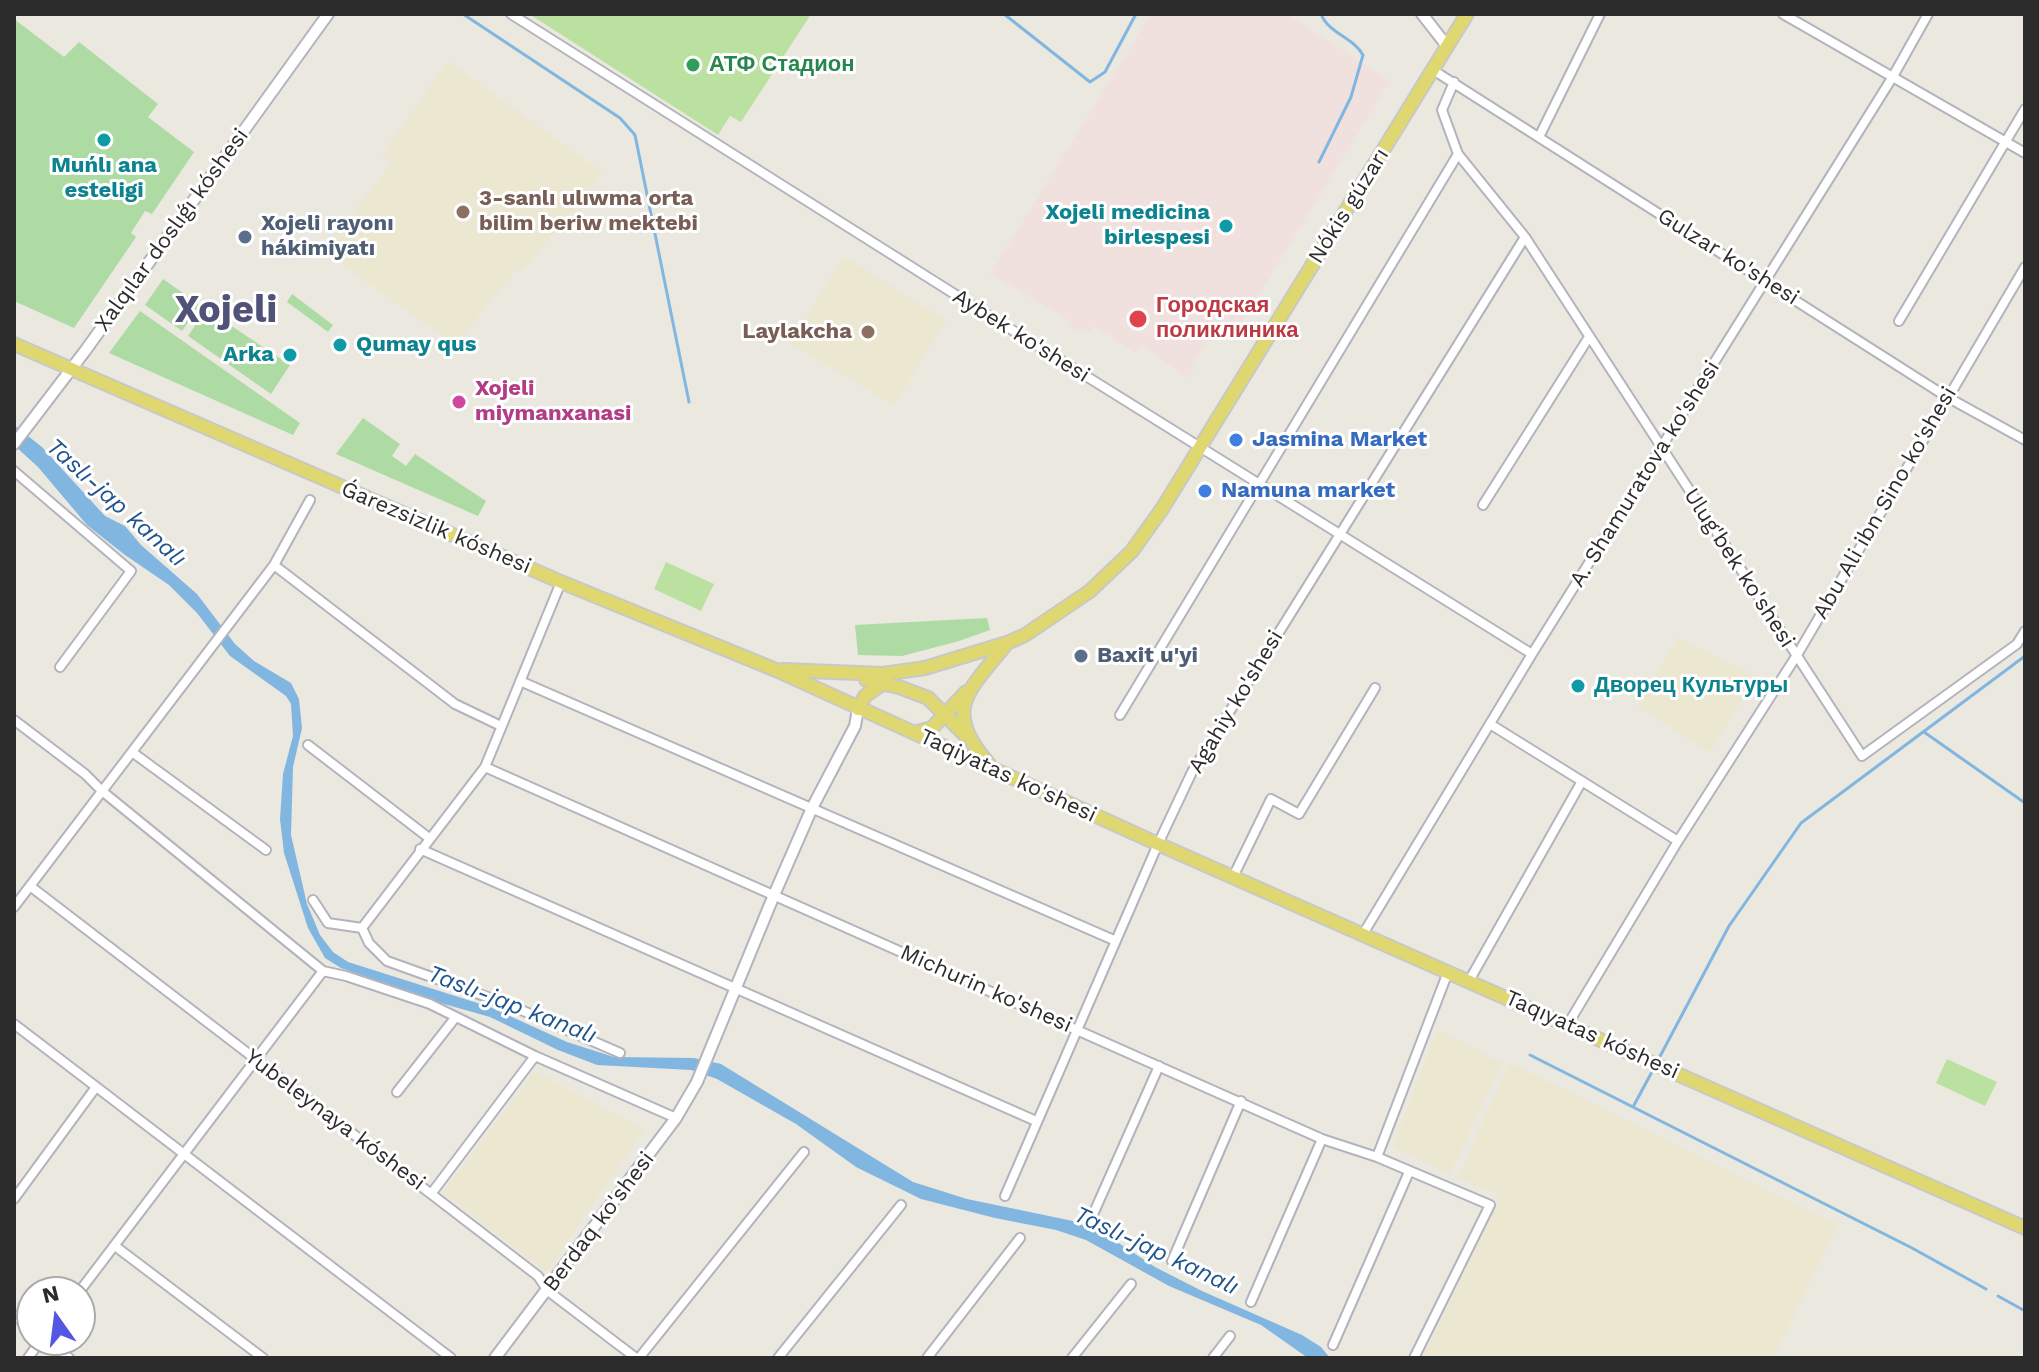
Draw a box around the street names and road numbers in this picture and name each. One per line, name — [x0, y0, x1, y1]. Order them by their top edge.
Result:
street label: Xalqılar doslıǵı kóshesi — [90, 123, 254, 337]
street label: Nókis gúzarı — [1303, 144, 1395, 268]
street label: Gulzar ko'shesi — [1652, 203, 1804, 311]
street label: Aybek ko'shesi — [948, 283, 1094, 389]
street label: A. Shamuratova ko'shesi — [1564, 356, 1726, 592]
street label: Abu Ali ibn Sino ko'shesi — [1808, 382, 1962, 624]
street label: Ǵarezsizlik kóshesi — [337, 476, 535, 580]
street label: Ulug'bek ko'shesi — [1678, 483, 1800, 653]
street label: Agahiy ko'shesi — [1183, 626, 1289, 778]
street label: Taqiyatas ko'shesi — [915, 723, 1101, 829]
street label: Michurin ko'shesi — [896, 939, 1076, 1039]
street label: Taqıyatas kóshesi — [1501, 985, 1683, 1085]
street label: Yubeleynaya kóshesi — [240, 1044, 430, 1196]
street label: Berdaq ko'shesi — [538, 1147, 660, 1297]

